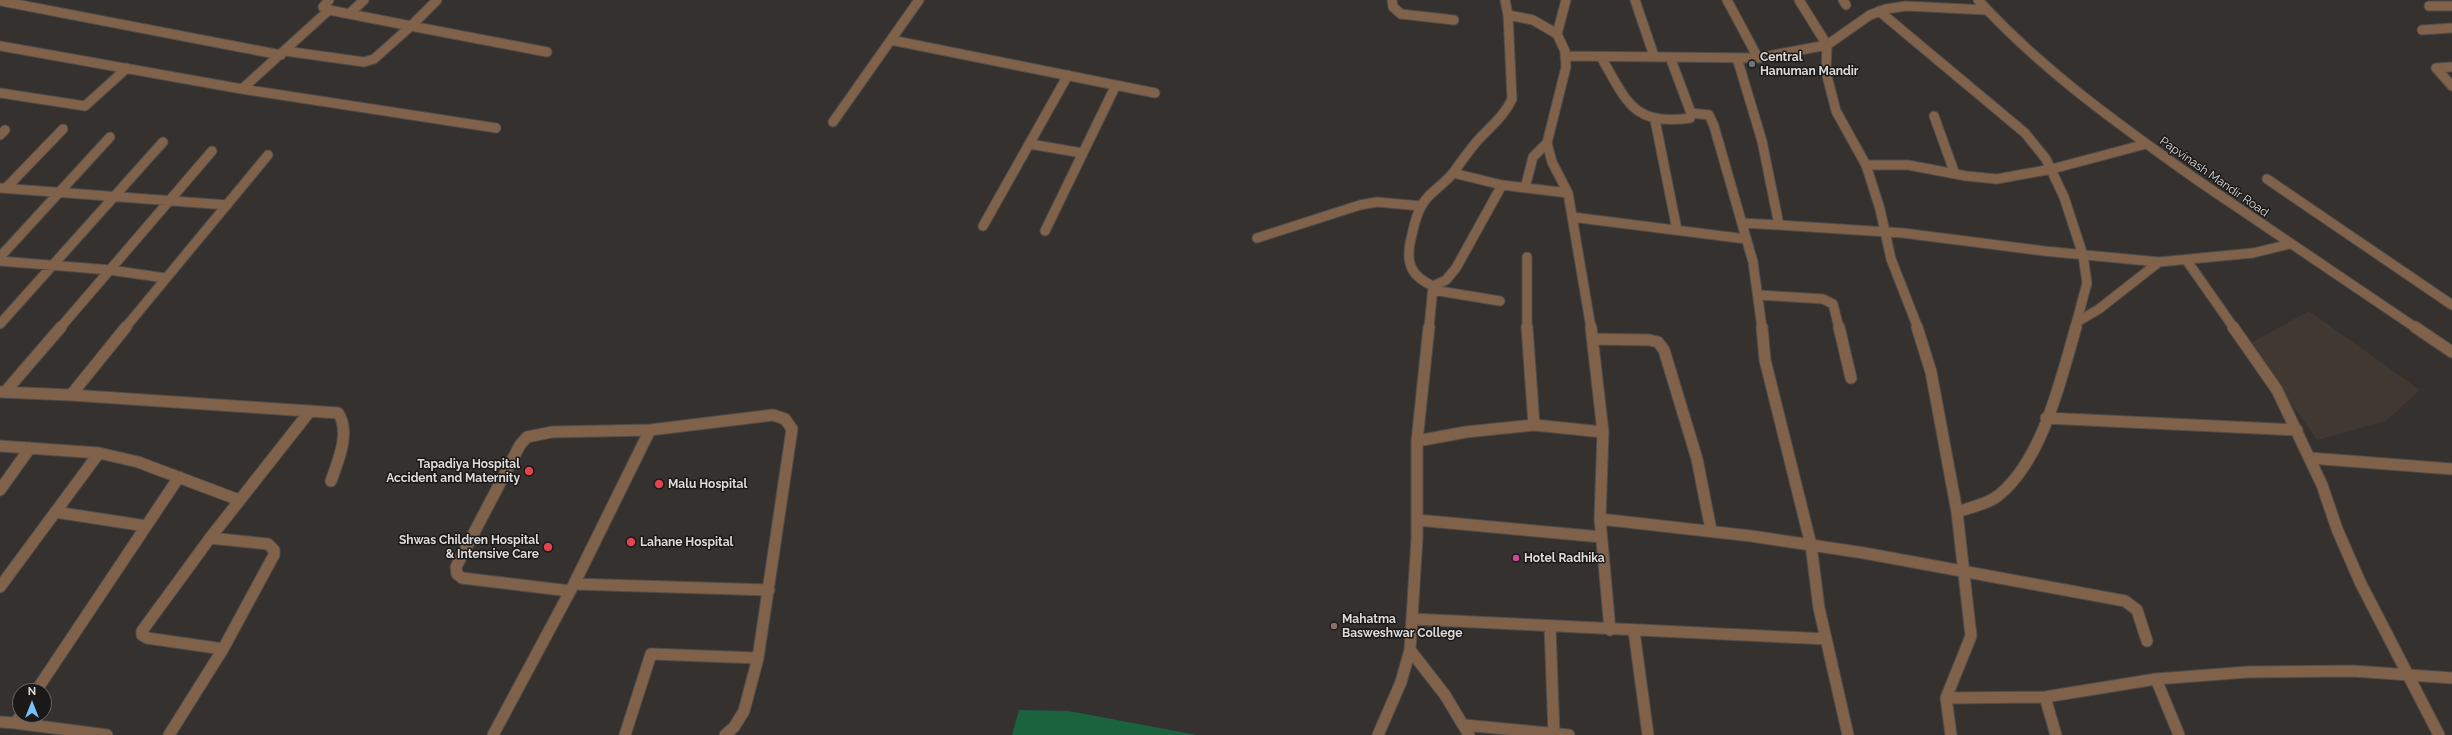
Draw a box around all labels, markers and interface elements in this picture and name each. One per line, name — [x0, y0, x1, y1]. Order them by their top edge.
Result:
place label: Central Hanuman Mandir — [1760, 50, 1858, 78]
marker: Central Hanuman Mandir — [1747, 59, 1757, 69]
street label: Papvinash Mandir Road — [2157, 134, 2271, 220]
place label: Tapadiya Hospital Accident and Maternity — [386, 457, 520, 485]
marker: Tapadiya Hospital Accident and Maternity — [523, 465, 535, 477]
place label: Malu Hospital — [668, 477, 747, 491]
marker: Malu Hospital — [653, 478, 665, 490]
place label: Shwas Children Hospital & Intensive Care — [399, 533, 539, 561]
place label: Lahane Hospital — [640, 535, 733, 549]
marker: Lahane Hospital — [625, 536, 637, 548]
marker: Shwas Children Hospital & Intensive Care — [542, 541, 554, 553]
place label: Hotel Radhika — [1524, 551, 1605, 565]
marker: Hotel Radhika — [1511, 553, 1521, 563]
place label: Mahatma Basweshwar College — [1342, 612, 1462, 640]
marker: Mahatma Basweshwar College — [1329, 621, 1339, 631]
north arrow — [12, 683, 52, 723]
text: N — [28, 685, 36, 698]

